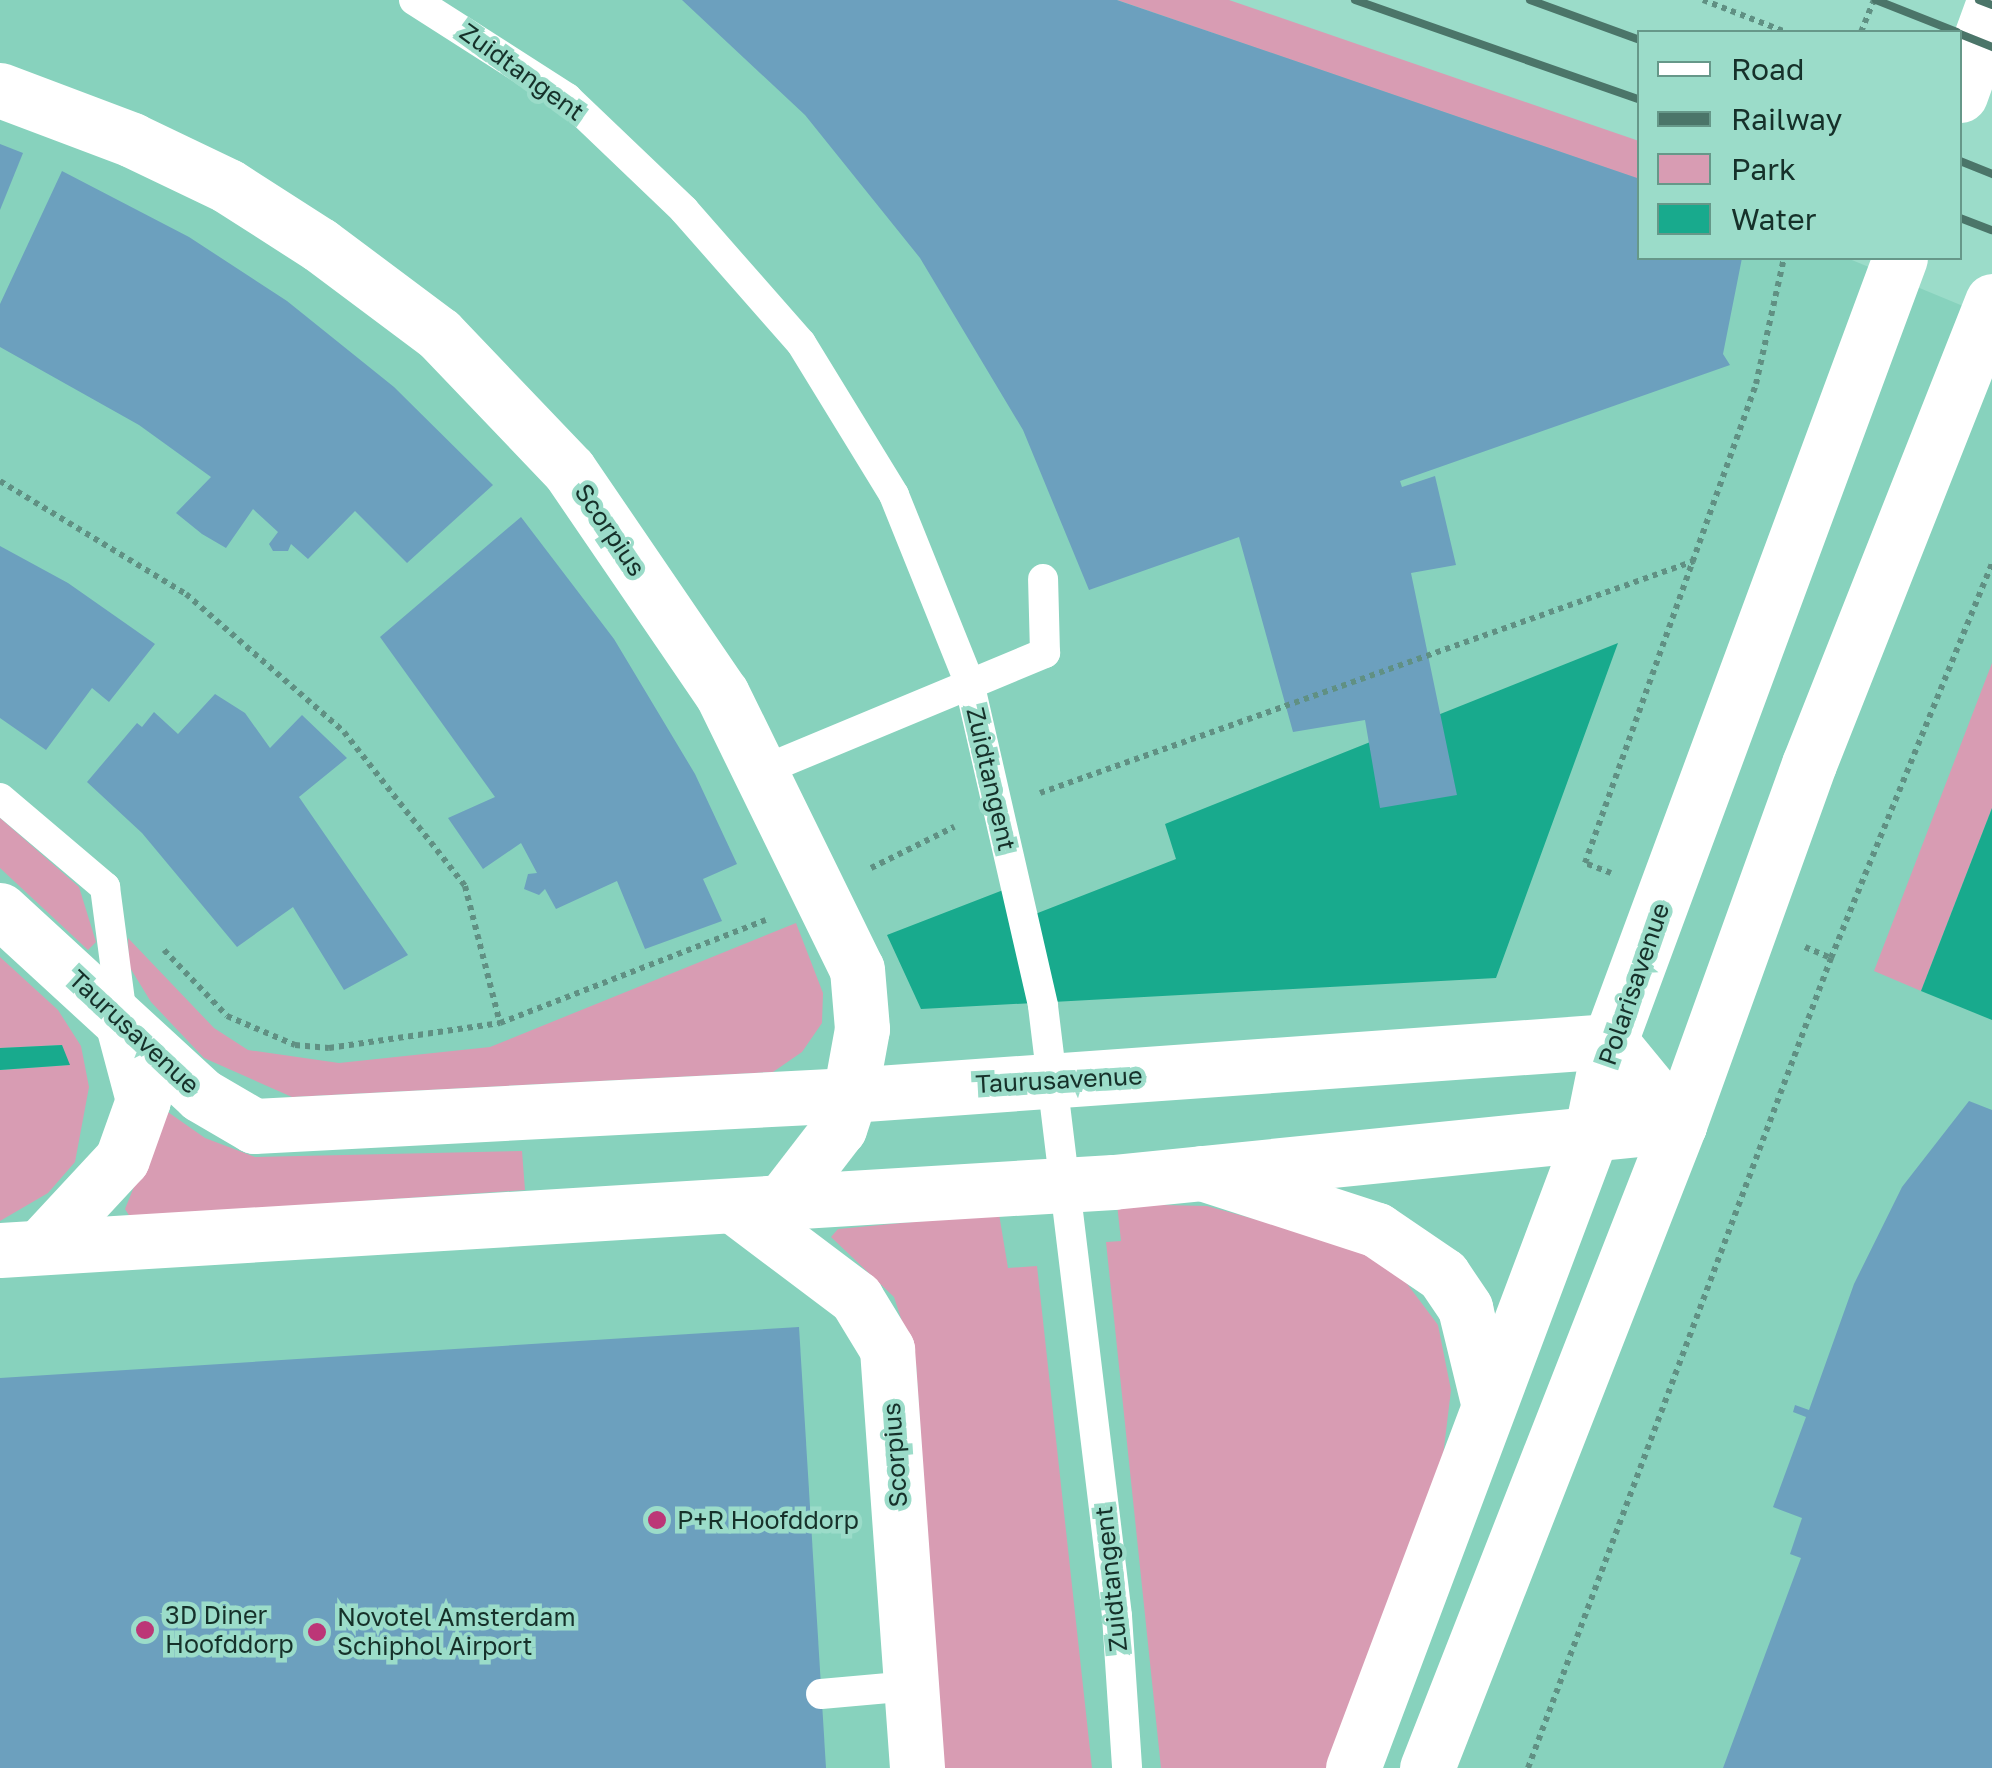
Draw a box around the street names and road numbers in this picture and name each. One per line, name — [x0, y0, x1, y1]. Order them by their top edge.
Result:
street label: Zuidtangent — [454, 17, 590, 127]
street label: Scorpius — [568, 478, 652, 582]
street label: Zuidtangent — [960, 704, 1022, 854]
street label: Polarisavenue — [1592, 899, 1676, 1069]
street label: Taurusavenue — [63, 964, 205, 1100]
street label: Taurusavenue — [975, 1061, 1143, 1099]
street label: Scorpius — [876, 1402, 914, 1508]
street label: Zuidtangent — [1088, 1505, 1134, 1653]

